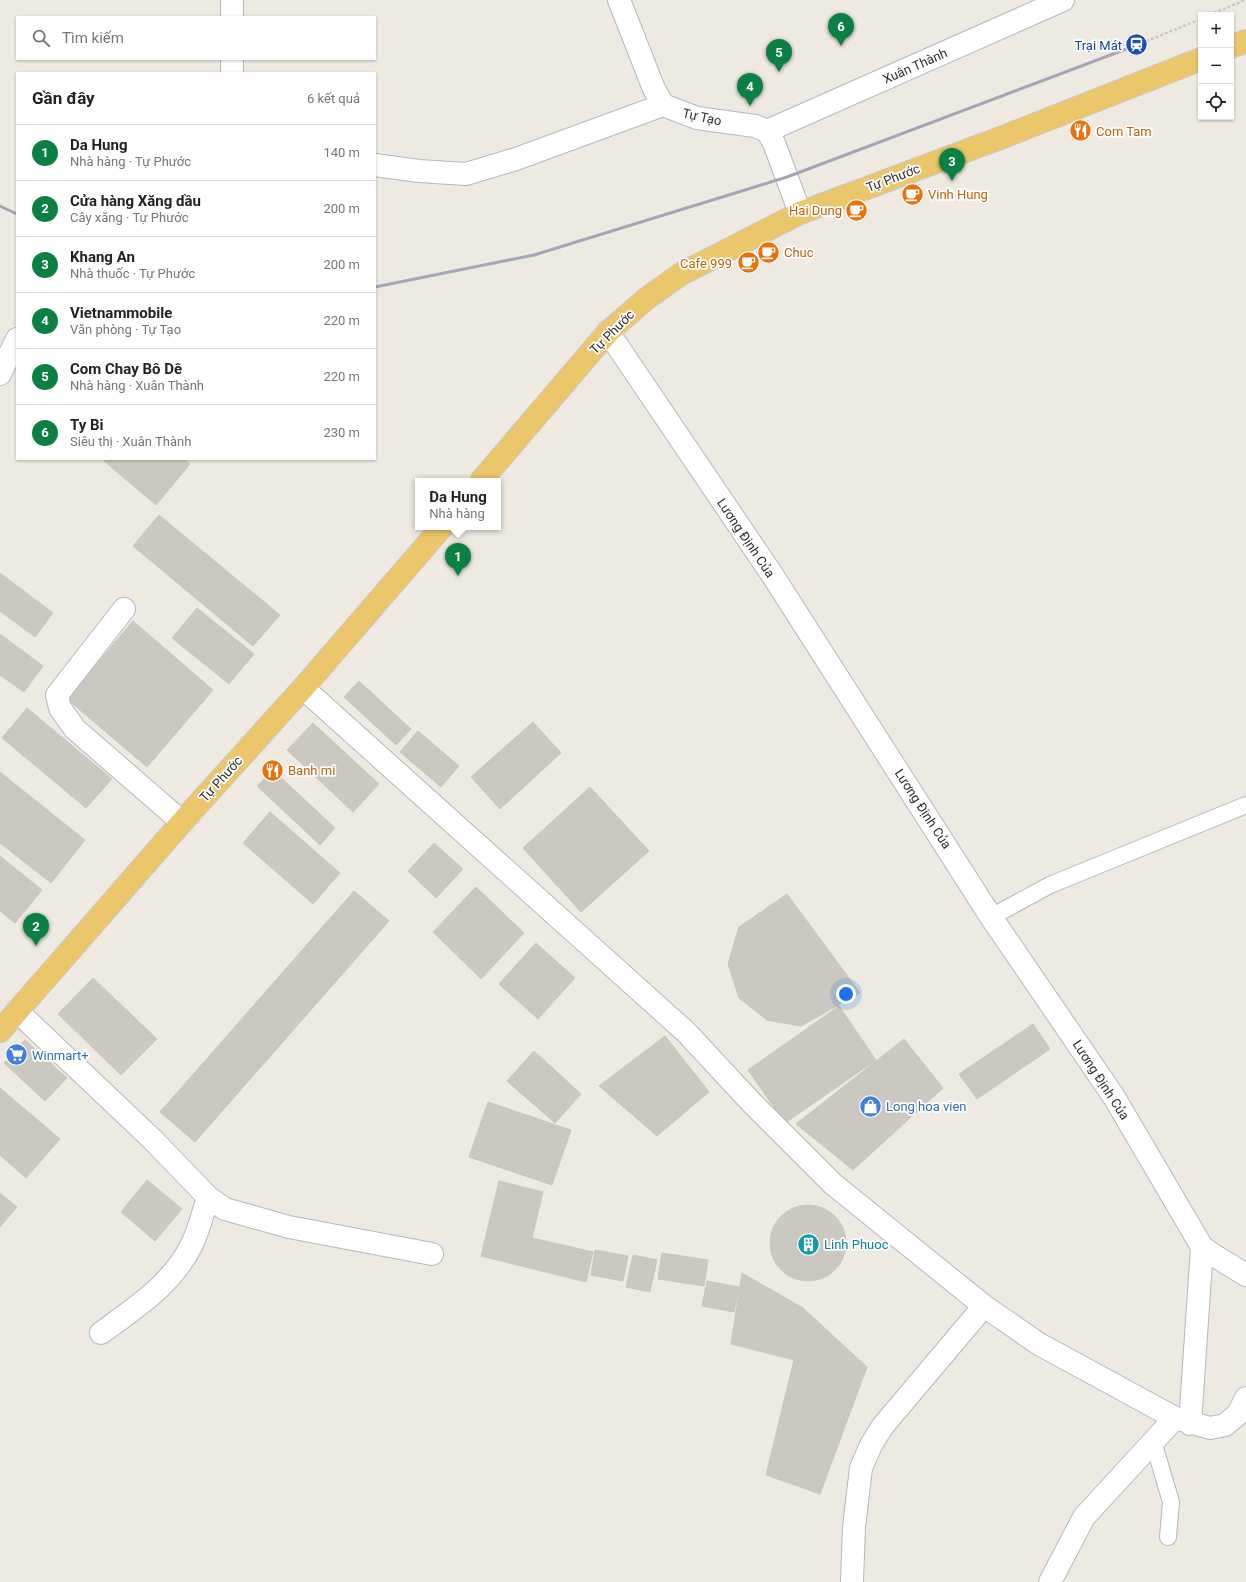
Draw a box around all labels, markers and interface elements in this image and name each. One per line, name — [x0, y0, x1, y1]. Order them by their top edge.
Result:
map controls — [1198, 12, 1234, 120]
button: + — [1198, 12, 1234, 48]
pin: 6 — [828, 13, 854, 46]
search box — [16, 16, 376, 60]
icon: search — [30, 27, 52, 49]
text: Tìm kiếm — [62, 29, 124, 47]
station icon: Trại Mát — [1124, 32, 1150, 58]
place label: Trại Mát — [1074, 38, 1122, 53]
pin: 5 — [766, 39, 792, 72]
street label: Xuân Thành — [881, 45, 949, 87]
button: − — [1198, 48, 1234, 84]
pin: 4 — [737, 73, 763, 106]
button: locate — [1198, 84, 1234, 120]
text: Gần đây — [32, 88, 95, 108]
text: 6 kết quả — [307, 91, 360, 106]
street label: Tự Tạo — [681, 106, 723, 128]
restaurant icon: Com Tam — [1068, 118, 1094, 144]
place label: Com Tam — [1096, 124, 1152, 139]
text: Da Hung — [70, 136, 127, 154]
text: 1 — [41, 145, 49, 160]
text: 140 m — [323, 145, 360, 160]
pin: 3 — [939, 148, 965, 181]
text: Nhà hàng · Tự Phước — [70, 154, 191, 169]
street label: Tự Phước — [864, 161, 922, 195]
cafe icon: Vinh Hung — [900, 181, 926, 207]
place label: Vinh Hung — [928, 187, 988, 202]
text: Cửa hàng Xăng dầu — [70, 192, 201, 210]
cafe icon: Hai Dung — [844, 197, 870, 223]
text: 2 — [41, 201, 49, 216]
text: 200 m — [323, 201, 360, 216]
place label: Hai Dung — [789, 203, 842, 218]
text: Cây xăng · Tự Phước — [70, 210, 188, 225]
cafe icon: Chuc — [756, 239, 782, 265]
place label: Chuc — [784, 245, 814, 260]
text: Khang An — [70, 248, 135, 266]
cafe icon: Cafe 999 — [735, 250, 761, 276]
place label: Cafe 999 — [680, 256, 732, 271]
text: 3 — [41, 257, 49, 272]
text: 200 m — [323, 257, 360, 272]
text: Nhà thuốc · Tự Phước — [70, 266, 195, 281]
text: Vietnammobile — [70, 304, 172, 322]
street label: Tự Phước — [587, 307, 637, 357]
text: 4 — [41, 313, 49, 328]
text: 220 m — [323, 313, 360, 328]
text: Văn phòng · Tự Tạo — [70, 322, 181, 337]
text: Com Chay Bô Dê — [70, 360, 182, 378]
text: 5 — [41, 369, 49, 384]
text: 220 m — [323, 369, 360, 384]
text: Nhà hàng · Xuân Thành — [70, 378, 204, 393]
text: Ty Bi — [70, 416, 104, 434]
text: 6 — [41, 425, 49, 440]
text: 230 m — [323, 425, 360, 440]
text: Siêu thị · Xuân Thành — [70, 434, 191, 449]
popup — [415, 478, 501, 530]
text: Da Hung — [429, 488, 487, 506]
street label: Lương Định Của — [714, 496, 778, 580]
text: Nhà hàng — [429, 506, 485, 521]
pin: 1 — [445, 543, 471, 576]
street label: Tự Phước — [197, 753, 245, 805]
restaurant icon: Banh mi — [260, 757, 286, 783]
place label: Banh mi — [288, 763, 335, 778]
street label: Lương Định Của — [892, 766, 954, 852]
pin: 2 — [23, 913, 49, 946]
your location — [836, 984, 856, 1004]
street label: Lương Định Của — [1070, 1037, 1132, 1123]
supermarket icon: Winmart+ — [4, 1042, 30, 1068]
place label: Winmart+ — [32, 1048, 89, 1063]
shop icon: Long hoa vien — [858, 1093, 884, 1119]
place label: Long hoa vien — [886, 1099, 967, 1114]
building icon: Linh Phuoc — [795, 1231, 821, 1257]
place label: Linh Phuoc — [824, 1237, 889, 1252]

